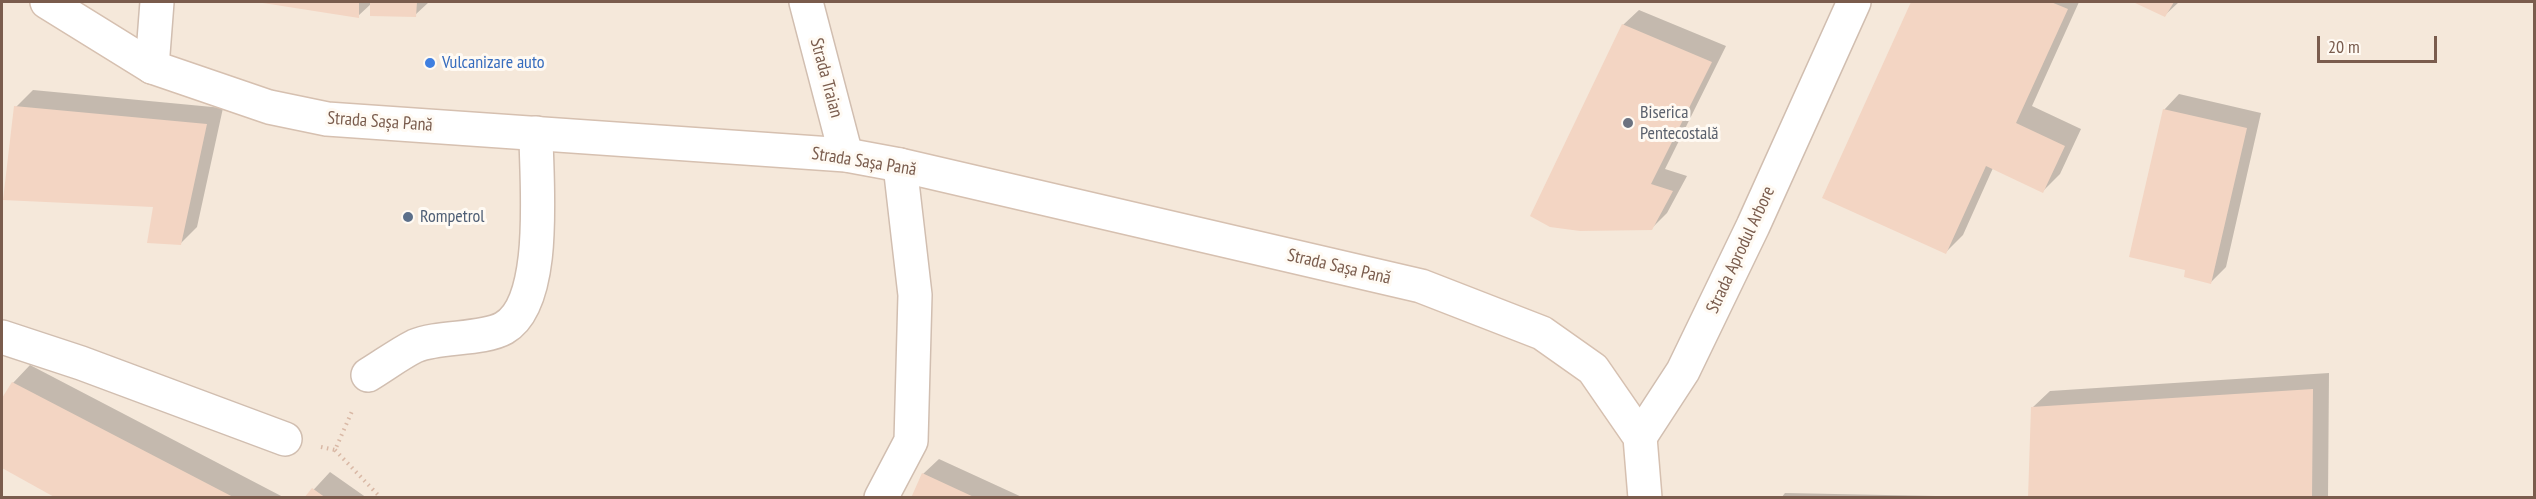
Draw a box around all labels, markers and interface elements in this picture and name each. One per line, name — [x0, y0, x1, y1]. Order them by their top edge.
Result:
scale bar — [2320, 24, 2440, 62]
text: 20 m — [2328, 35, 2360, 58]
street label: Strada Traian — [805, 36, 847, 120]
place label: Vulcanizare auto — [442, 52, 544, 74]
marker: Vulcanizare auto — [423, 56, 437, 70]
place label: Biserica Pentecostală — [1640, 102, 1719, 144]
street label: Strada Sașa Pană — [327, 108, 433, 136]
marker: Biserica Pentecostală — [1621, 116, 1635, 130]
street label: Strada Sașa Pană — [810, 143, 918, 181]
street label: Strada Aprodul Arbore — [1702, 183, 1780, 317]
place label: Rompetrol — [420, 206, 485, 228]
marker: Rompetrol — [401, 210, 415, 224]
street label: Strada Sașa Pană — [1285, 245, 1393, 289]

